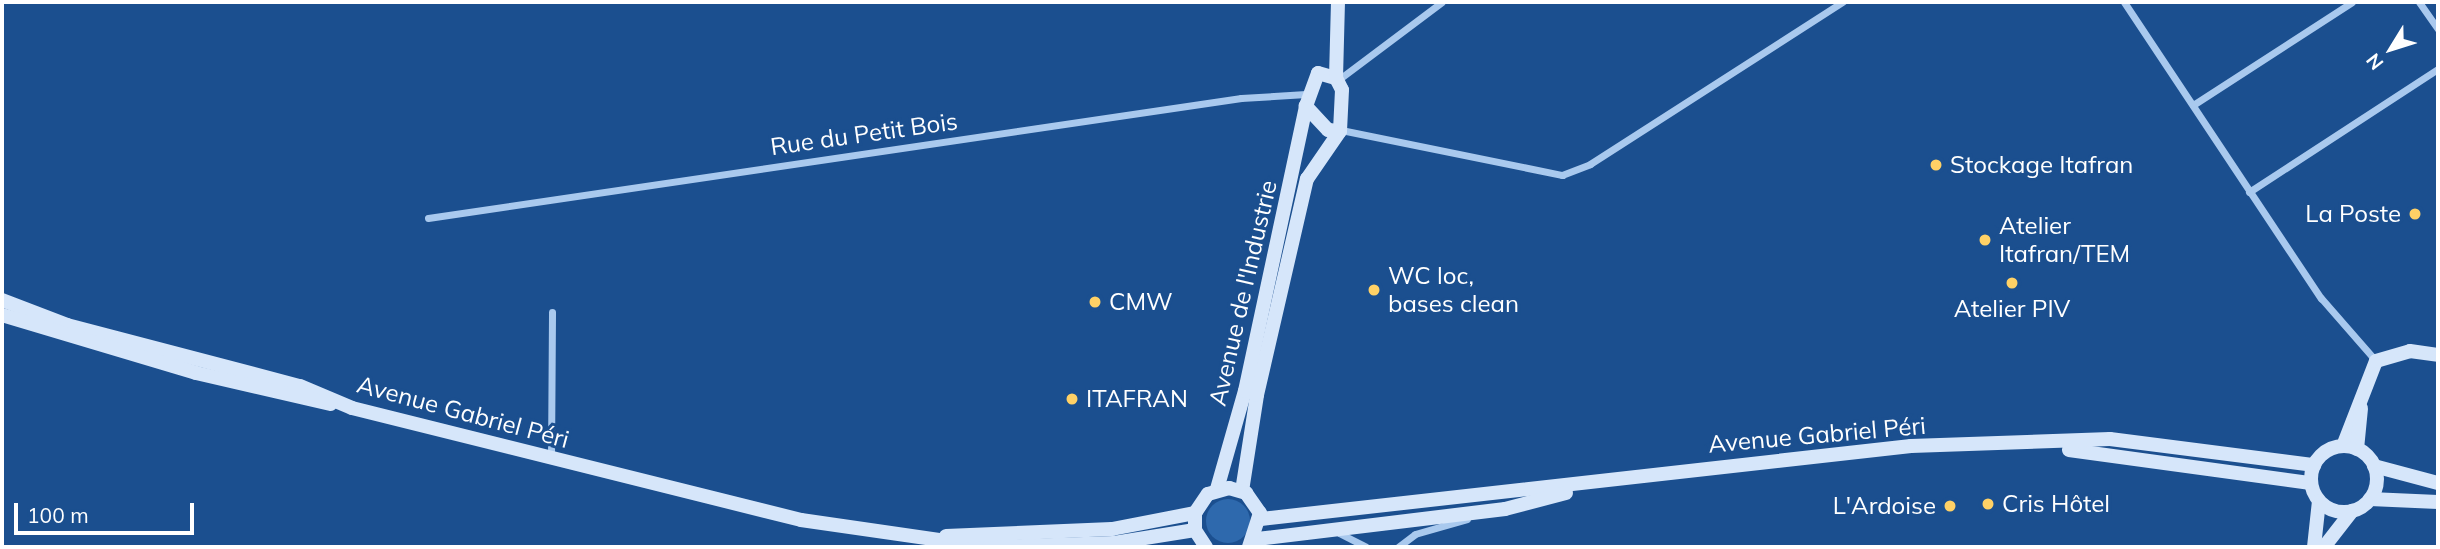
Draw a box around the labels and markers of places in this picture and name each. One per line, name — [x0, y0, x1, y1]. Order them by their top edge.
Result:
place label: Stockage Itafran — [1950, 151, 2133, 179]
marker: Stockage Itafran — [1928, 157, 1944, 173]
place label: La Poste — [2305, 200, 2401, 228]
marker: La Poste — [2407, 206, 2423, 222]
place label: Atelier Itafran/TEM — [1999, 212, 2130, 268]
marker: Atelier Itafran/TEM — [1977, 232, 1993, 248]
place label: WC loc, bases clean — [1388, 262, 1519, 318]
marker: Atelier PIV — [2004, 275, 2020, 291]
marker: WC loc, bases clean — [1366, 282, 1382, 298]
place label: CMW — [1109, 288, 1173, 316]
marker: CMW — [1087, 294, 1103, 310]
place label: Atelier PIV — [1954, 295, 2070, 323]
place label: ITAFRAN — [1086, 385, 1188, 413]
marker: ITAFRAN — [1064, 391, 1080, 407]
place label: Cris Hôtel — [2002, 490, 2110, 518]
place label: L'Ardoise — [1833, 492, 1936, 520]
marker: Cris Hôtel — [1980, 496, 1996, 512]
marker: L'Ardoise — [1942, 498, 1958, 514]

